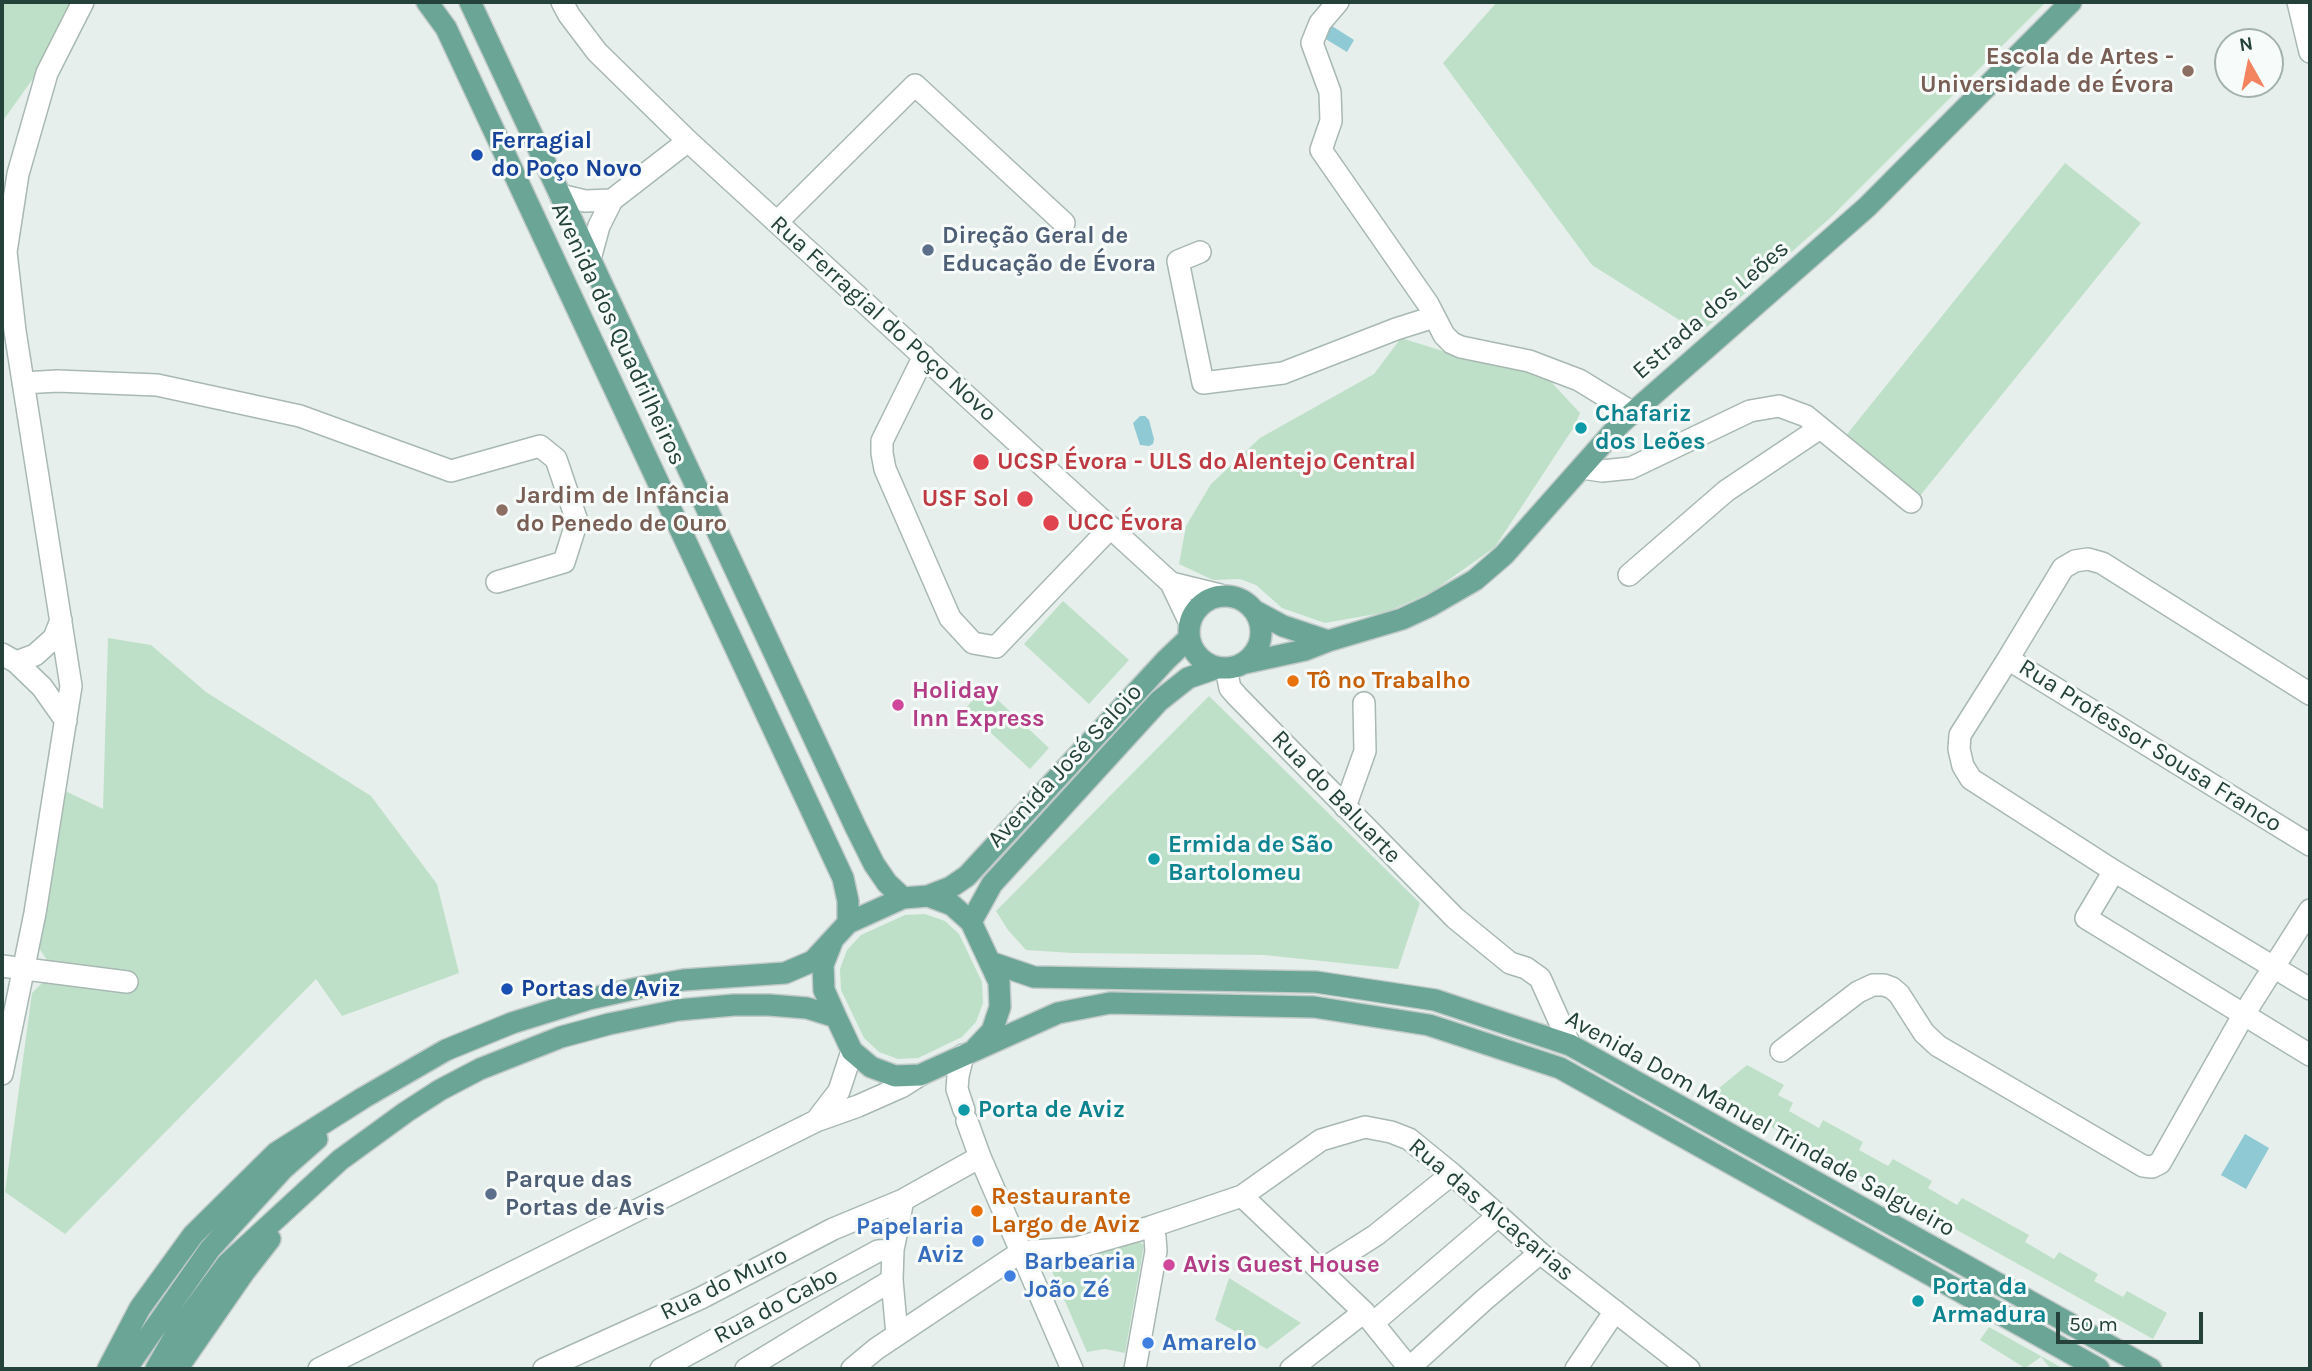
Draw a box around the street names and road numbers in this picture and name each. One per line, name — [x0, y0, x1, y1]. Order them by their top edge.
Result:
street label: Avenida dos Quadrilheiros — [544, 198, 692, 470]
street label: Rua Ferragial do Poço Novo — [764, 210, 1002, 428]
street label: Estrada dos Leões — [1627, 234, 1795, 386]
street label: Rua Professor Sousa Franco — [2013, 653, 2287, 839]
street label: Avenida José Saloio — [982, 678, 1148, 854]
street label: Rua do Baluarte — [1265, 724, 1407, 870]
street label: Avenida Dom Manuel Trindade Salgueiro — [1560, 1005, 1960, 1243]
street label: Rua das Alcaçarias — [1402, 1132, 1580, 1288]
street label: Rua do Muro — [656, 1241, 792, 1327]
street label: Rua do Cabo — [709, 1261, 843, 1351]

